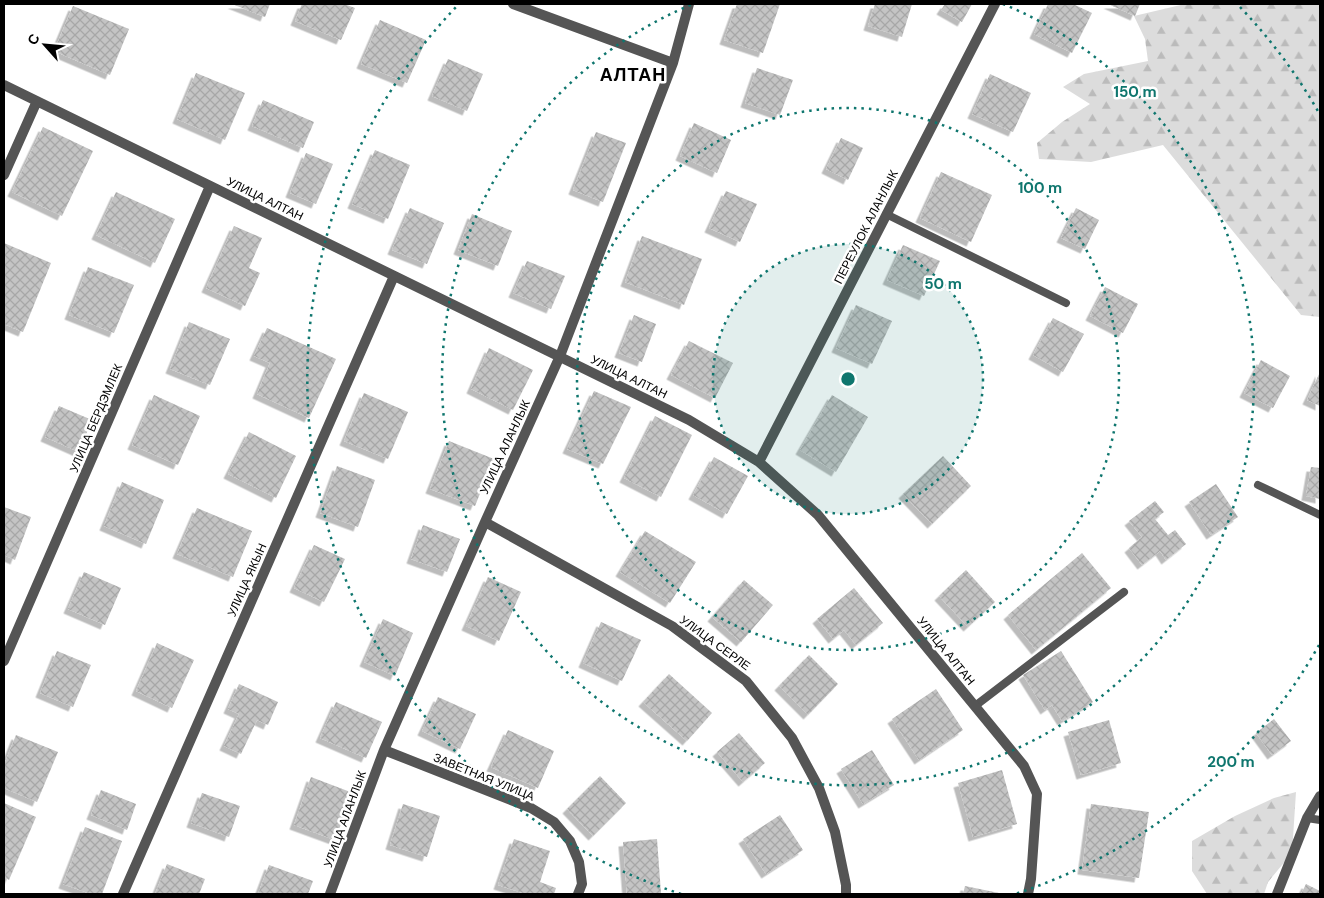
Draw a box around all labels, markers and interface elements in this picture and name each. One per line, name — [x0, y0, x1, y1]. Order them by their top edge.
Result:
north arrow — [20, 20, 70, 70]
text: С — [23, 31, 44, 48]
district label: АЛТАН — [600, 63, 666, 87]
text: 150 m — [1114, 82, 1157, 102]
street label: ПЕРЕУЛОК АЛАНЛЫК — [830, 167, 902, 287]
street label: УЛИЦА АЛТАН — [224, 173, 306, 225]
text: 100 m — [1018, 178, 1062, 198]
text: 50 m — [924, 274, 962, 294]
street label: УЛИЦА АЛТАН — [588, 351, 670, 403]
street label: УЛИЦА БЕРДЭМЛЕК — [66, 361, 126, 475]
centre of rings — [839, 370, 857, 388]
street label: УЛИЦА АЛАНЛЫК — [476, 397, 534, 497]
street label: УЛИЦА ЯКЫН — [224, 541, 270, 619]
street label: УЛИЦА СЕРЛЕ — [676, 612, 754, 674]
street label: УЛИЦА АЛТАН — [913, 614, 979, 688]
street label: ЗАВЕТНАЯ УЛИЦА — [431, 749, 537, 805]
text: 200 m — [1207, 752, 1255, 772]
street label: УЛИЦА АЛАНЛЫК — [320, 768, 370, 870]

